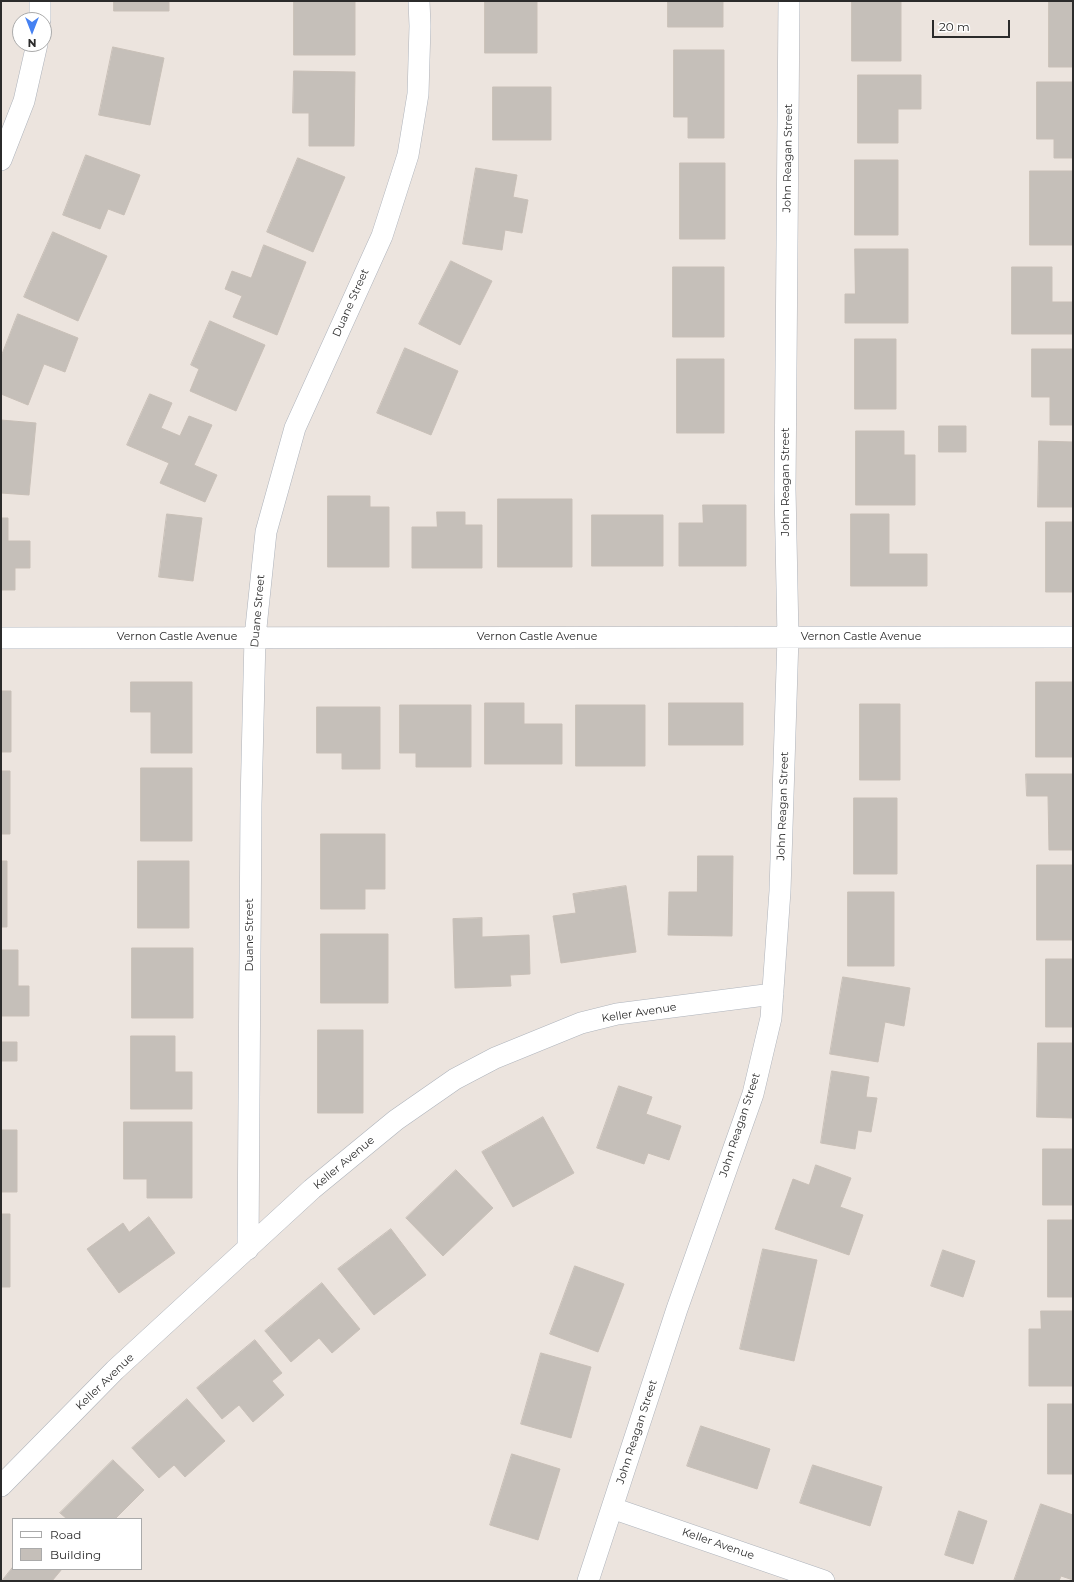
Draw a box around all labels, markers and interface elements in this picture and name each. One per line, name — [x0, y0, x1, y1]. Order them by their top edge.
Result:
north arrow — [12, 12, 52, 52]
scale bar — [934, 12, 1012, 38]
text: 20 m — [939, 19, 970, 34]
text: N — [28, 36, 36, 50]
street label: John Reagan Street — [780, 104, 796, 212]
street label: Duane Street — [330, 267, 372, 339]
street label: John Reagan Street — [779, 428, 793, 536]
street label: Duane Street — [248, 574, 268, 648]
street label: Vernon Castle Avenue — [117, 630, 237, 644]
street label: Vernon Castle Avenue — [477, 630, 597, 644]
street label: Vernon Castle Avenue — [801, 630, 921, 644]
street label: John Reagan Street — [775, 751, 791, 861]
street label: Duane Street — [243, 898, 257, 972]
street label: Keller Avenue — [601, 1001, 677, 1025]
street label: John Reagan Street — [717, 1071, 763, 1179]
street label: Keller Avenue — [311, 1134, 377, 1192]
street label: Keller Avenue — [73, 1351, 137, 1413]
street label: John Reagan Street — [614, 1378, 660, 1486]
legend — [12, 1518, 142, 1570]
street label: Keller Avenue — [680, 1525, 756, 1563]
text: Road — [50, 1527, 81, 1542]
text: Building — [50, 1547, 101, 1562]

